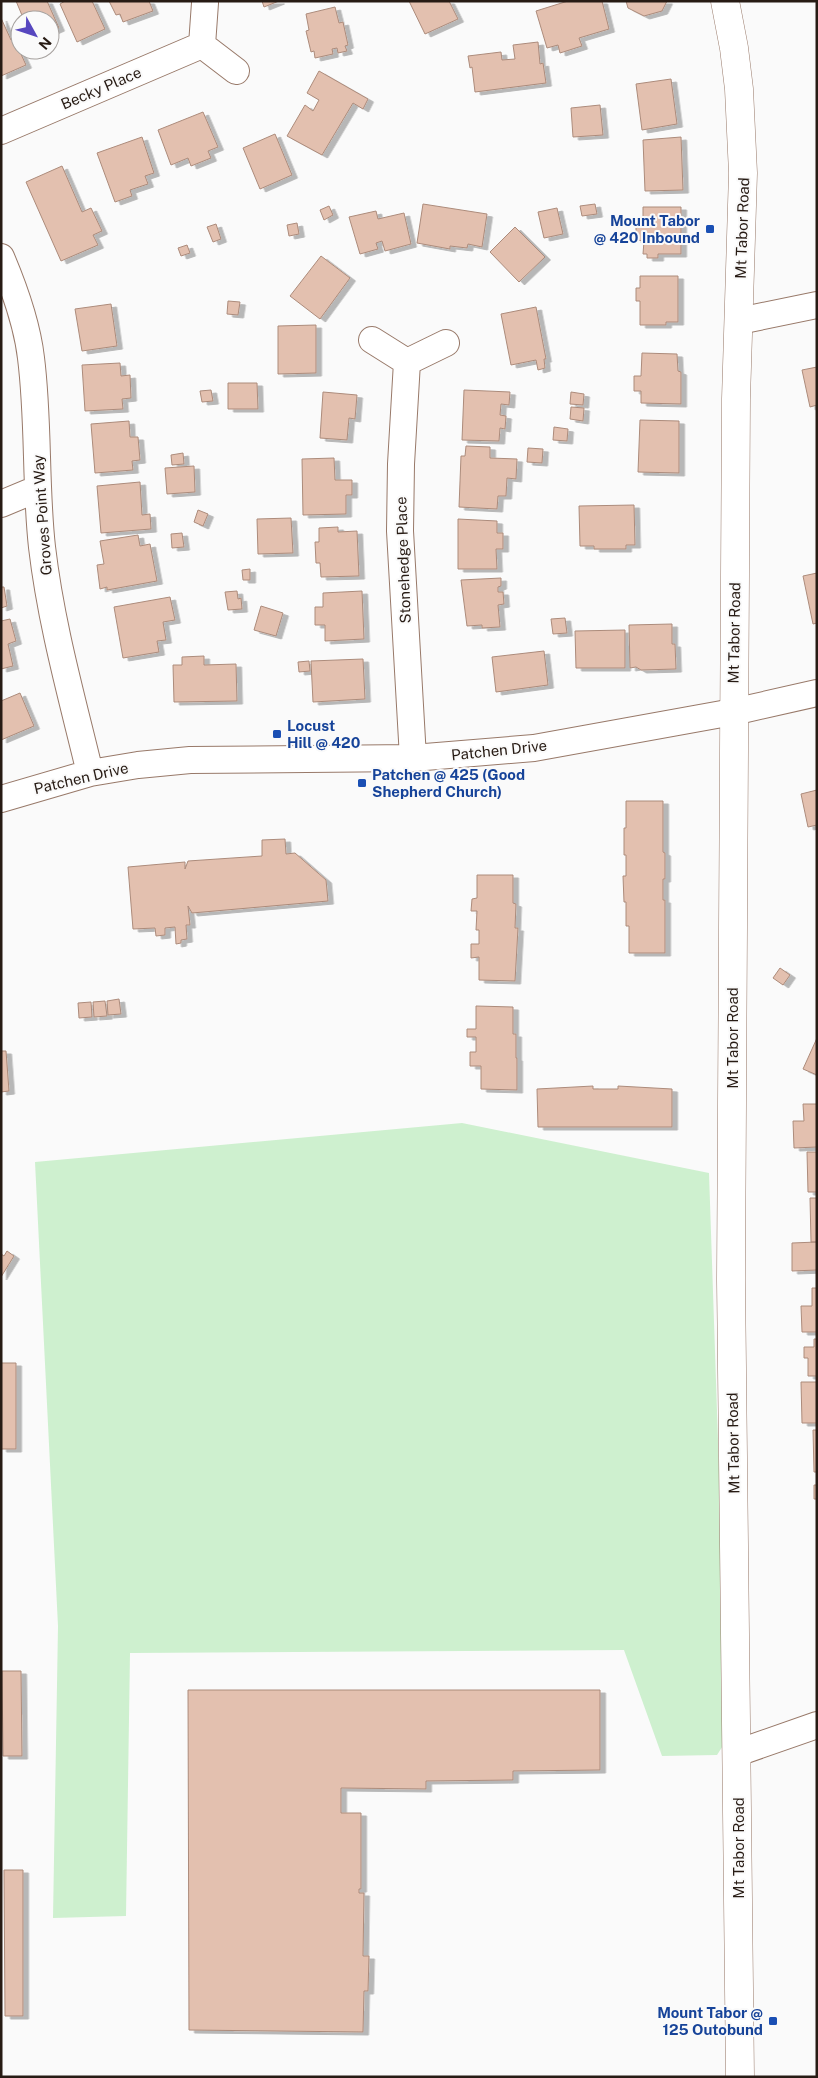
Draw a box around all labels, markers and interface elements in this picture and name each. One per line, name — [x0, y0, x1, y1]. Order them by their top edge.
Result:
north arrow — [10, 10, 60, 60]
text: N — [35, 34, 55, 53]
street label: Becky Place — [58, 63, 144, 113]
street label: Mt Tabor Road — [732, 177, 752, 279]
place label: Mount Tabor @ 420 Inbound — [594, 212, 700, 246]
marker: Mount Tabor @ 420 Inbound — [704, 223, 716, 235]
street label: Groves Point Way — [29, 454, 55, 576]
street label: Stonehedge Place — [392, 496, 414, 624]
street label: Mt Tabor Road — [725, 582, 743, 684]
place label: Locust Hill @ 420 — [287, 717, 361, 751]
marker: Locust Hill @ 420 — [271, 728, 283, 740]
street label: Patchen Drive — [450, 737, 548, 763]
street label: Patchen Drive — [32, 759, 130, 797]
place label: Patchen @ 425 (Good Shepherd Church) — [372, 766, 525, 800]
marker: Patchen @ 425 (Good Shepherd Church) — [356, 777, 368, 789]
street label: Mt Tabor Road — [724, 987, 741, 1089]
street label: Mt Tabor Road — [724, 1392, 742, 1494]
street label: Mt Tabor Road — [730, 1797, 747, 1899]
place label: Mount Tabor @ 125 Outobund — [657, 2004, 763, 2038]
marker: Mount Tabor @ 125 Outobund — [767, 2015, 779, 2027]

